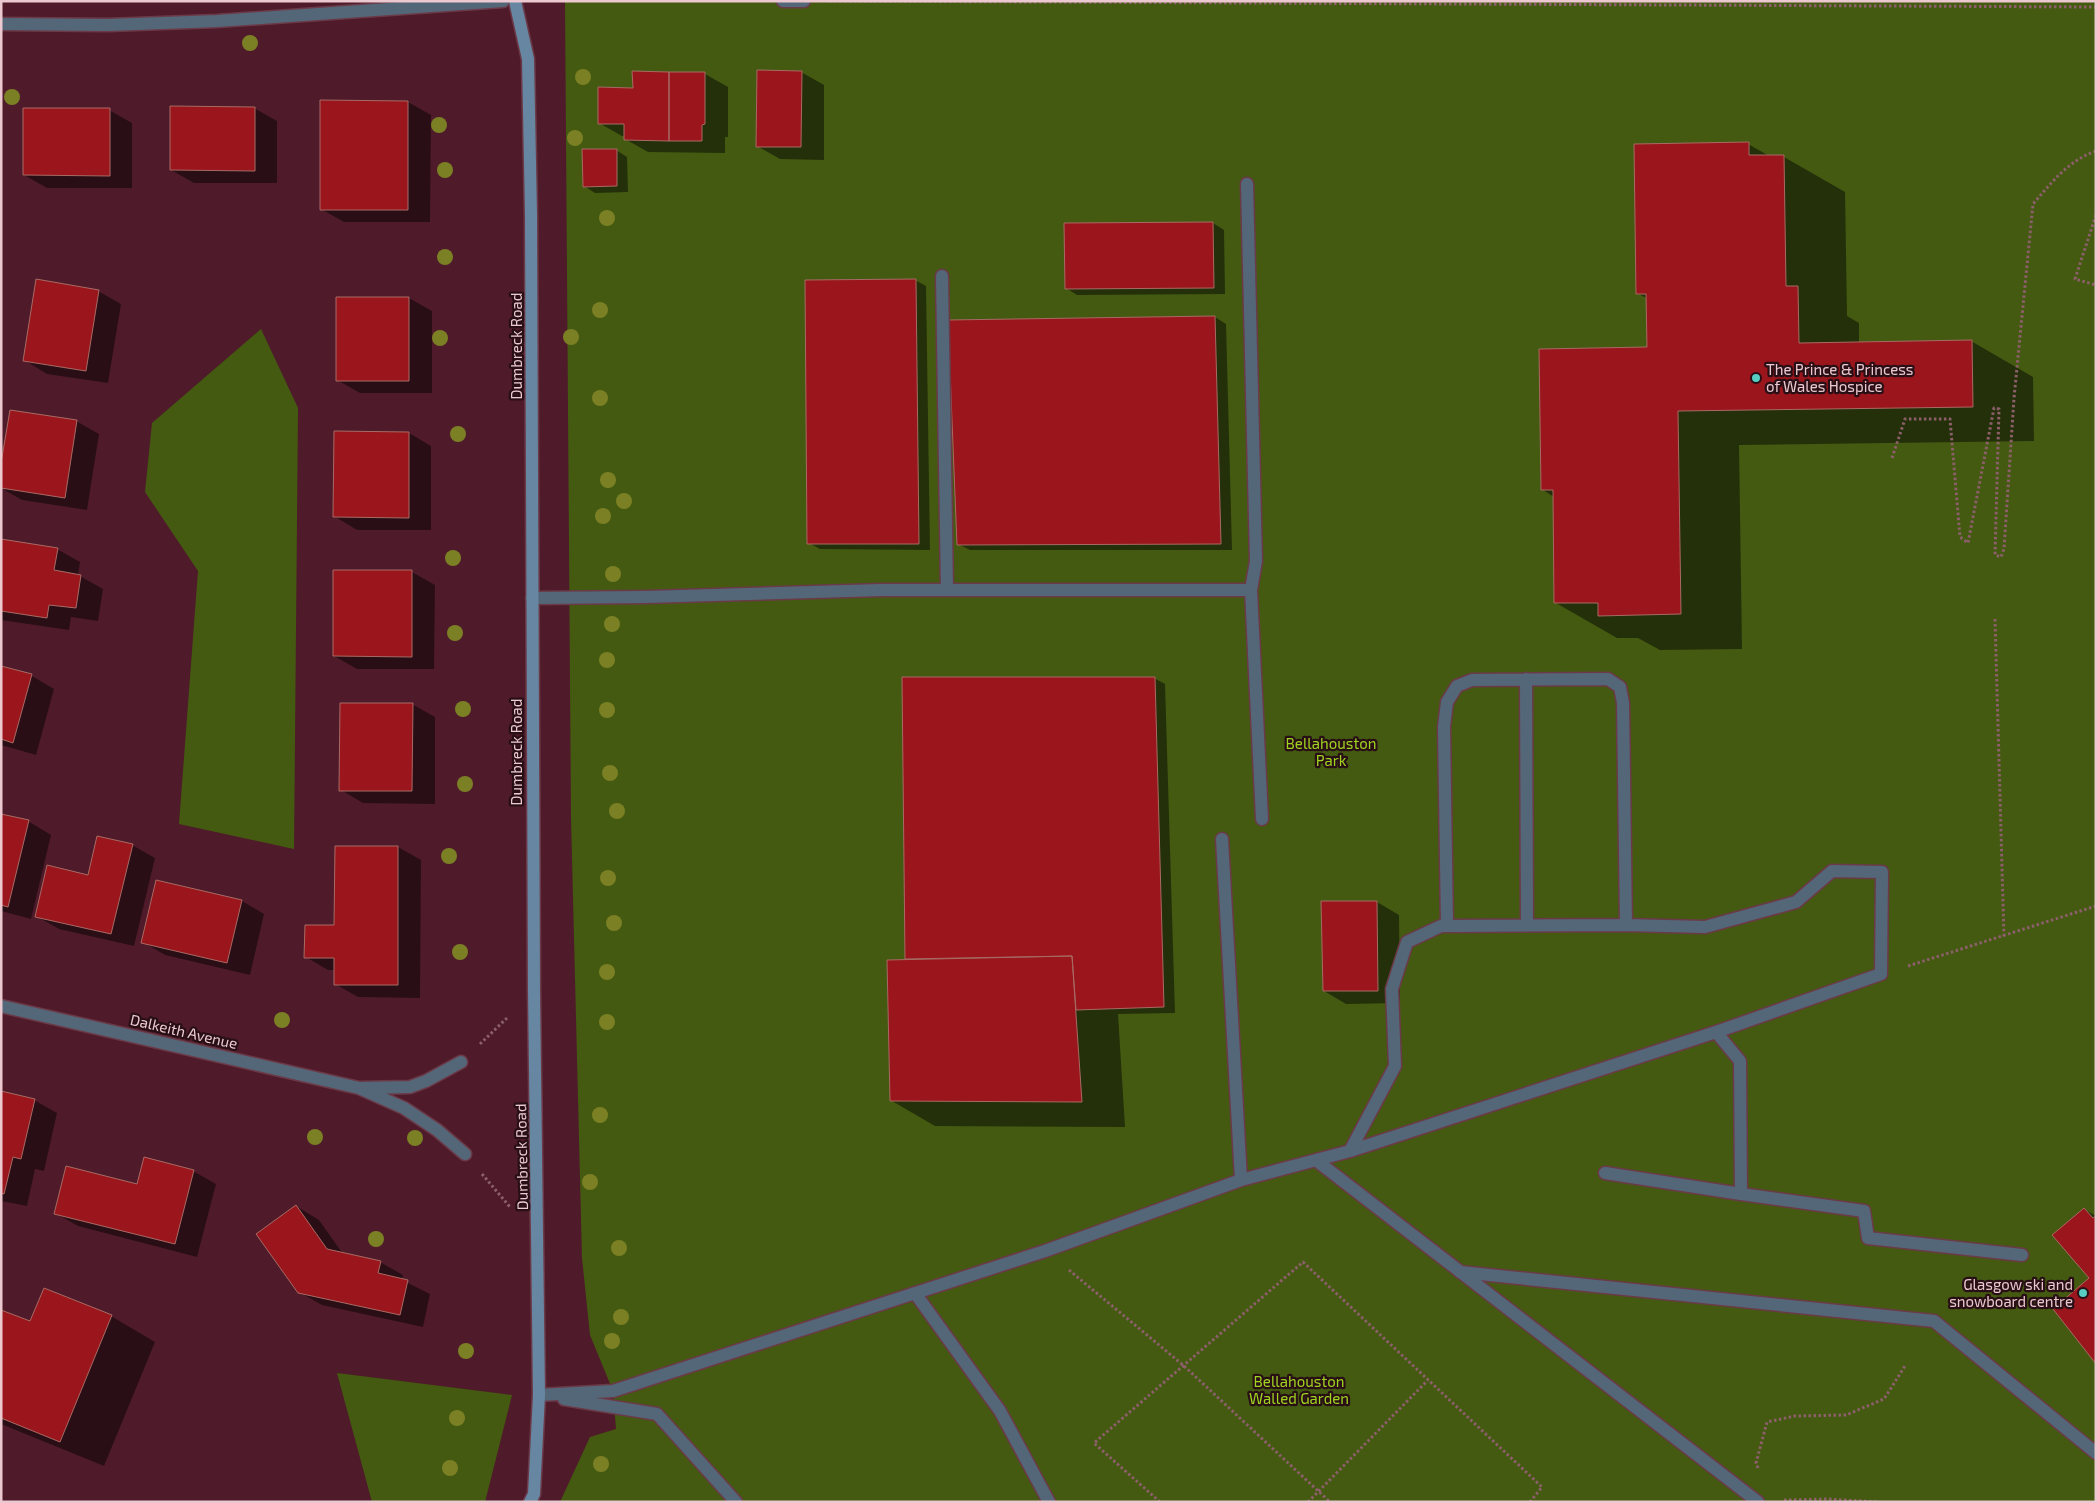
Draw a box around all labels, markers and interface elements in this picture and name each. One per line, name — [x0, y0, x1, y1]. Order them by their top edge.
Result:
street label: Dumbreck Road — [507, 293, 525, 399]
place label: The Prince & Princess of Wales Hospice — [1766, 360, 1913, 395]
marker: The Prince & Princess of Wales Hospice — [1750, 372, 1762, 384]
street label: Dumbreck Road — [507, 699, 525, 805]
park label: Bellahouston Park — [1286, 734, 1376, 769]
street label: Dalkeith Avenue — [129, 1010, 239, 1052]
street label: Dumbreck Road — [511, 1103, 531, 1211]
place label: Glasgow ski and snowboard centre — [1949, 1275, 2073, 1310]
marker: Glasgow ski and snowboard centre — [2077, 1287, 2089, 1299]
park label: Bellahouston Walled Garden — [1249, 1372, 1349, 1407]

